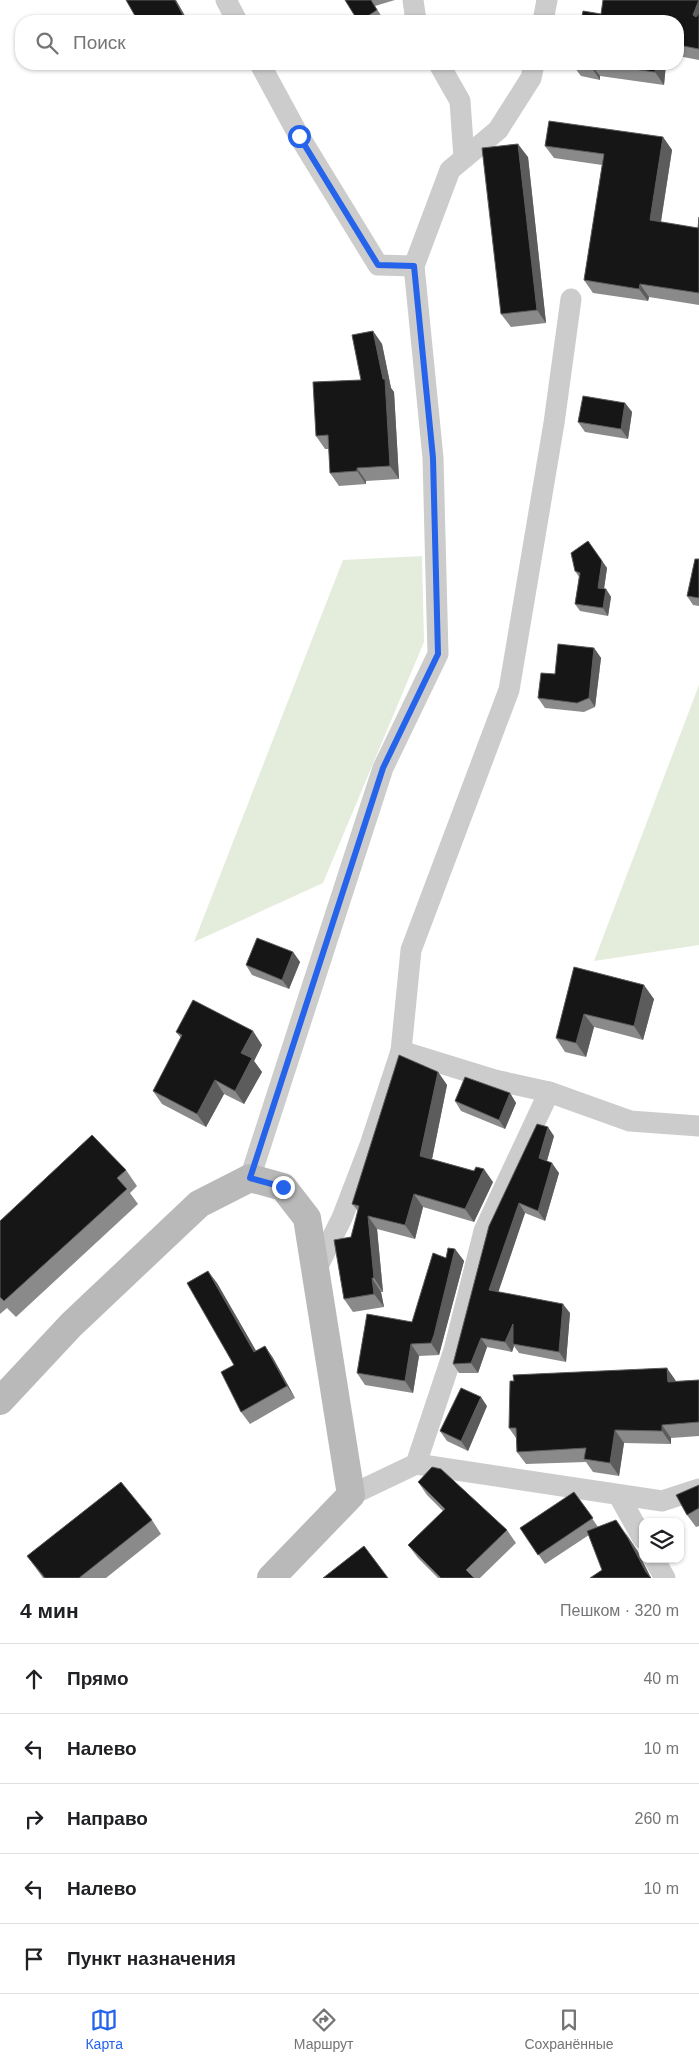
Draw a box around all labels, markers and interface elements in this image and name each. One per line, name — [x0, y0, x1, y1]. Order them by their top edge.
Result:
search box — [15, 15, 684, 70]
icon: search — [33, 29, 61, 57]
text: Поиск — [73, 32, 126, 53]
route start — [288, 125, 311, 148]
route end — [272, 1176, 295, 1199]
map controls — [639, 1518, 684, 1563]
button: layers — [639, 1518, 684, 1563]
text: 4 мин — [20, 1599, 79, 1622]
text: Пешком · 320 m — [560, 1602, 679, 1619]
icon: ahead — [20, 1665, 48, 1693]
text: Прямо — [67, 1668, 129, 1689]
text: 40 m — [643, 1670, 679, 1687]
icon: left — [20, 1735, 48, 1763]
text: Налево — [67, 1738, 137, 1759]
text: 10 m — [643, 1740, 679, 1757]
icon: right — [20, 1805, 48, 1833]
text: Направо — [67, 1808, 148, 1829]
text: 260 m — [635, 1810, 679, 1827]
icon: left — [20, 1875, 48, 1903]
text: Налево — [67, 1878, 137, 1899]
text: 10 m — [643, 1880, 679, 1897]
icon: arrive — [20, 1945, 48, 1973]
text: Пункт назначения — [67, 1948, 236, 1969]
tab: Карта — [85, 2006, 123, 2052]
tab: Маршрут — [294, 2006, 354, 2052]
tab: Сохранённые — [524, 2006, 614, 2052]

